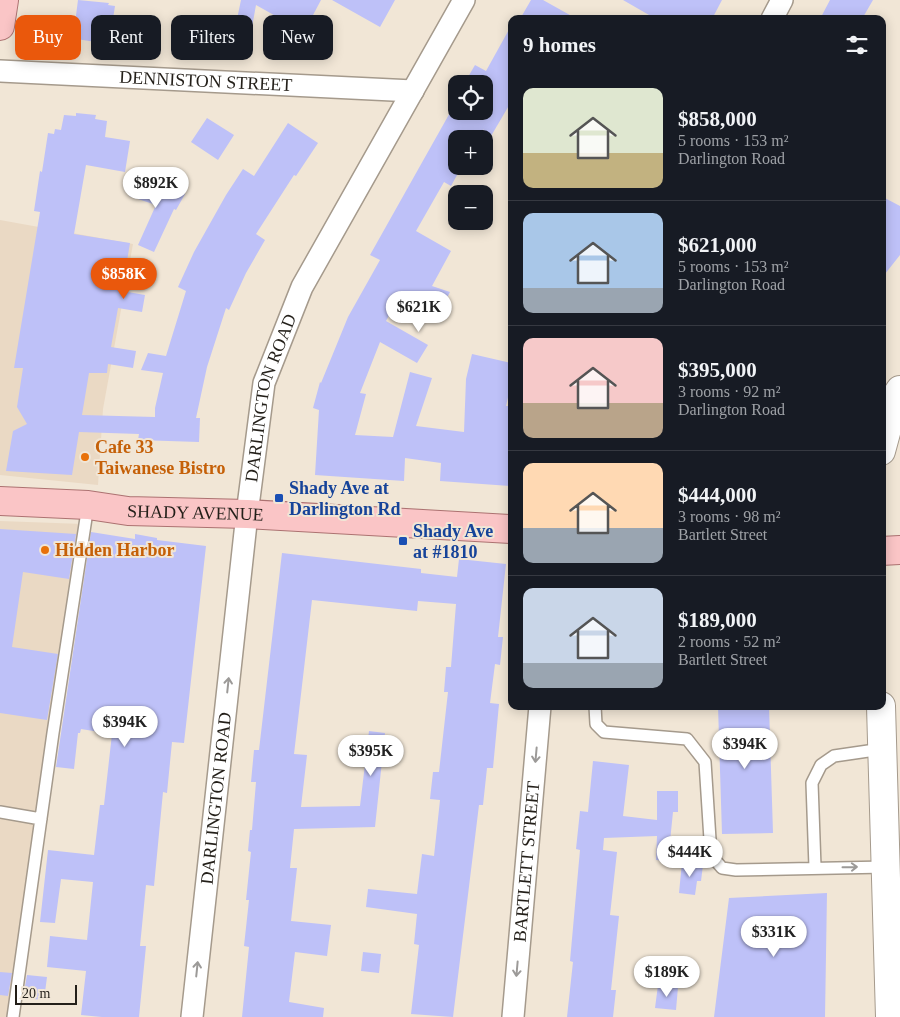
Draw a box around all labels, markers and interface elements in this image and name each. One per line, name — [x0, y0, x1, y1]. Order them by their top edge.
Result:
chip: Buy — [15, 15, 81, 60]
chip: Rent — [91, 15, 161, 60]
chip: Filters — [171, 15, 253, 60]
chip: New — [263, 15, 333, 60]
icon: filters — [843, 31, 871, 59]
text: 9 homes — [523, 33, 596, 57]
street label: DENNISTON STREET — [119, 67, 293, 95]
map controls — [448, 75, 493, 230]
button: locate — [448, 75, 493, 120]
text: $858,000 — [678, 107, 757, 131]
icon: home — [563, 108, 623, 168]
button: + — [448, 130, 493, 175]
text: 5 rooms · 153 m² — [678, 132, 789, 149]
text: Darlington Road — [678, 150, 785, 167]
pin: $892K — [121, 166, 191, 209]
text: $892K — [134, 174, 178, 191]
button: − — [448, 185, 493, 230]
icon: home — [563, 233, 623, 293]
text: $621,000 — [678, 233, 757, 257]
pin: $858K — [89, 258, 159, 300]
text: 5 rooms · 153 m² — [678, 258, 789, 275]
text: $858K — [102, 265, 146, 282]
text: Darlington Road — [678, 276, 785, 293]
pin: $621K — [384, 290, 454, 333]
text: $621K — [397, 298, 441, 315]
street label: DARLINGTON ROAD — [241, 311, 300, 483]
icon: home — [563, 358, 623, 418]
text: $395,000 — [678, 358, 757, 382]
text: 3 rooms · 92 m² — [678, 383, 781, 400]
text: Darlington Road — [678, 401, 785, 418]
place label: Cafe 33 Taiwanese Bistro — [95, 437, 226, 478]
marker: Cafe 33 Taiwanese Bistro — [79, 451, 91, 463]
place label: Shady Ave at Darlington Rd — [289, 478, 401, 519]
icon: home — [563, 483, 623, 543]
text: $444,000 — [678, 483, 757, 507]
marker: Shady Ave at Darlington Rd — [273, 492, 285, 504]
street label: SHADY AVENUE — [127, 501, 264, 525]
text: 3 rooms · 98 m² — [678, 508, 781, 525]
place label: Shady Ave at #1810 — [413, 521, 493, 562]
text: Bartlett Street — [678, 526, 767, 543]
marker: Shady Ave at #1810 — [397, 535, 409, 547]
place label: Hidden Harbor — [55, 540, 175, 560]
marker: Hidden Harbor — [39, 544, 51, 556]
icon: home — [563, 608, 623, 668]
text: $189,000 — [678, 608, 757, 632]
text: 2 rooms · 52 m² — [678, 633, 781, 650]
text: Bartlett Street — [678, 651, 767, 668]
one-way arrow — [223, 678, 233, 694]
pin: $394K — [90, 706, 160, 748]
street label: DARLINGTON ROAD — [197, 711, 235, 885]
text: $394K — [103, 713, 147, 730]
pin: $394K — [710, 728, 780, 770]
pin: $395K — [336, 734, 406, 777]
text: $394K — [723, 735, 767, 752]
text: $395K — [349, 742, 393, 759]
one-way arrow — [531, 747, 540, 763]
street label: BARTLETT STREET — [510, 780, 543, 943]
pin: $444K — [655, 836, 725, 878]
text: $444K — [668, 843, 712, 860]
one-way arrow — [842, 862, 858, 872]
pin: $331K — [739, 916, 809, 958]
text: $331K — [752, 923, 796, 940]
pin: $189K — [632, 956, 702, 998]
one-way arrow — [192, 961, 202, 977]
one-way arrow — [513, 961, 522, 977]
text: $189K — [645, 963, 689, 980]
scale bar — [15, 982, 78, 1005]
text: 20 m — [22, 986, 50, 1001]

